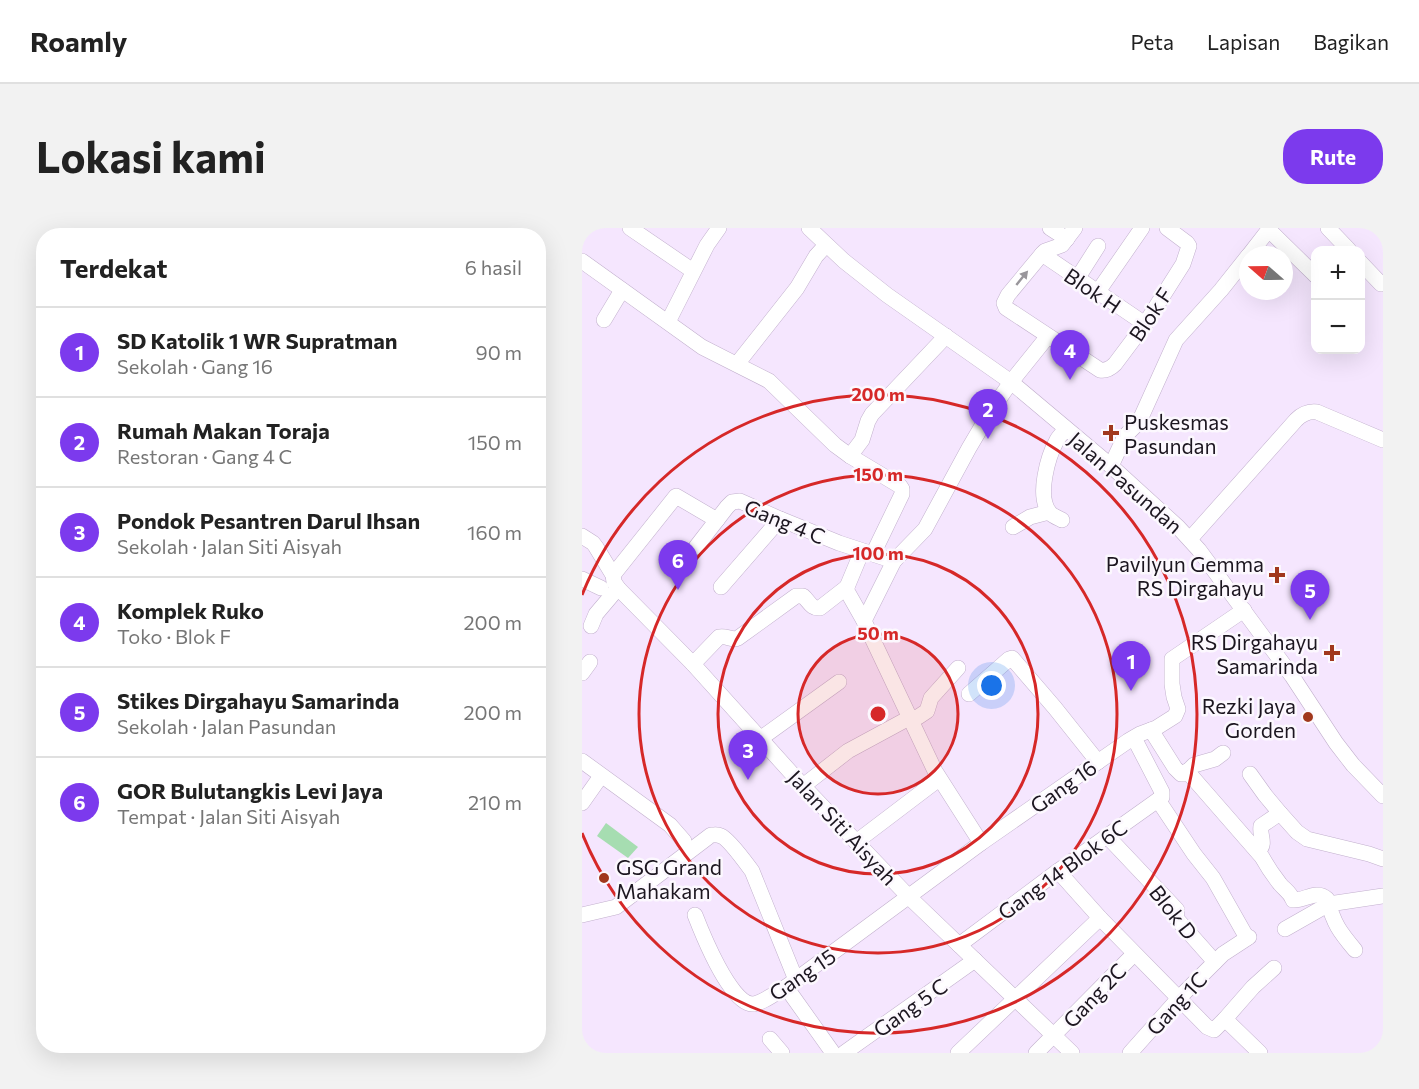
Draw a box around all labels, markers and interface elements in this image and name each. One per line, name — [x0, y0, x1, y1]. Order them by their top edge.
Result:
text: Roamly — [30, 24, 127, 58]
text: Peta — [1131, 29, 1174, 54]
text: Lapisan — [1207, 29, 1280, 54]
text: Bagikan — [1313, 29, 1389, 54]
button: Rute — [1283, 129, 1383, 184]
text: Lokasi kami — [36, 130, 266, 182]
north arrow — [1239, 246, 1293, 300]
map controls — [1311, 246, 1365, 354]
button: + — [1311, 246, 1365, 300]
text: Terdekat — [60, 252, 167, 283]
text: 6 hasil — [465, 255, 522, 279]
street label: Blok H — [1060, 262, 1126, 318]
one-way arrow — [1015, 271, 1028, 286]
street label: Blok F — [1123, 283, 1177, 345]
button: − — [1311, 300, 1365, 354]
text: SD Katolik 1 WR Supratman — [117, 327, 397, 354]
pin: 4 — [1050, 330, 1090, 380]
text: 1 — [75, 340, 84, 364]
text: 90 m — [476, 340, 522, 364]
text: Sekolah · Gang 16 — [117, 354, 273, 378]
text: 200 m — [851, 383, 905, 405]
pin: 2 — [968, 390, 1008, 439]
place label: Puskesmas Pasundan — [1124, 409, 1229, 458]
text: Rumah Makan Toraja — [117, 417, 330, 444]
marker: Puskesmas Pasundan — [1102, 424, 1120, 442]
street label: Jalan Pasundan — [1064, 426, 1188, 538]
text: 2 — [74, 430, 85, 454]
text: 150 m — [468, 430, 522, 454]
text: Restoran · Gang 4 C — [117, 444, 292, 468]
text: 150 m — [853, 463, 903, 485]
street label: Gang 4 C — [741, 494, 829, 548]
text: Pondok Pesantren Darul Ihsan — [117, 507, 420, 534]
text: 3 — [74, 520, 85, 544]
text: 160 m — [467, 520, 522, 544]
text: Sekolah · Jalan Siti Aisyah — [117, 534, 342, 558]
pin: 6 — [658, 540, 698, 590]
text: 100 m — [852, 542, 904, 564]
place label: Pavilyun Gemma RS Dirgahayu — [1106, 551, 1264, 600]
marker: Pavilyun Gemma RS Dirgahayu — [1268, 566, 1286, 584]
pin: 5 — [1290, 570, 1330, 620]
text: Komplek Ruko — [117, 597, 264, 624]
text: 4 — [73, 610, 86, 634]
text: 200 m — [464, 610, 522, 634]
text: 50 m — [857, 622, 899, 644]
text: Toko · Blok F — [117, 624, 231, 648]
place label: RS Dirgahayu Samarinda — [1191, 629, 1318, 678]
pin: 1 — [1112, 642, 1150, 691]
marker: RS Dirgahayu Samarinda — [1323, 644, 1341, 662]
your location — [977, 671, 1006, 700]
text: Stikes Dirgahayu Samarinda — [117, 687, 399, 714]
place label: Rezki Jaya Gorden — [1202, 693, 1296, 742]
text: 5 — [74, 700, 85, 724]
text: 200 m — [464, 700, 522, 724]
centre of rings — [868, 704, 888, 724]
marker: Rezki Jaya Gorden — [1301, 710, 1315, 724]
text: Sekolah · Jalan Pasundan — [117, 714, 336, 738]
pin: 3 — [728, 730, 768, 780]
street label: Gang 16 — [1025, 754, 1101, 818]
street label: Jalan Siti Aisyah — [783, 764, 903, 890]
text: GOR Bulutangkis Levi Jaya — [117, 777, 383, 804]
text: 6 — [73, 790, 86, 814]
text: 210 m — [468, 790, 522, 814]
text: Tempat · Jalan Siti Aisyah — [117, 804, 340, 828]
street label: Gang 14 Blok 6C — [993, 814, 1131, 924]
place label: GSG Grand Mahakam — [616, 854, 722, 903]
marker: GSG Grand Mahakam — [597, 871, 611, 885]
street label: Blok D — [1145, 880, 1203, 944]
street label: Gang 15 — [764, 943, 840, 1005]
street label: Gang 2C — [1057, 958, 1131, 1032]
street label: Gang 1C — [1141, 966, 1211, 1040]
street label: Gang 5 C — [868, 973, 952, 1041]

